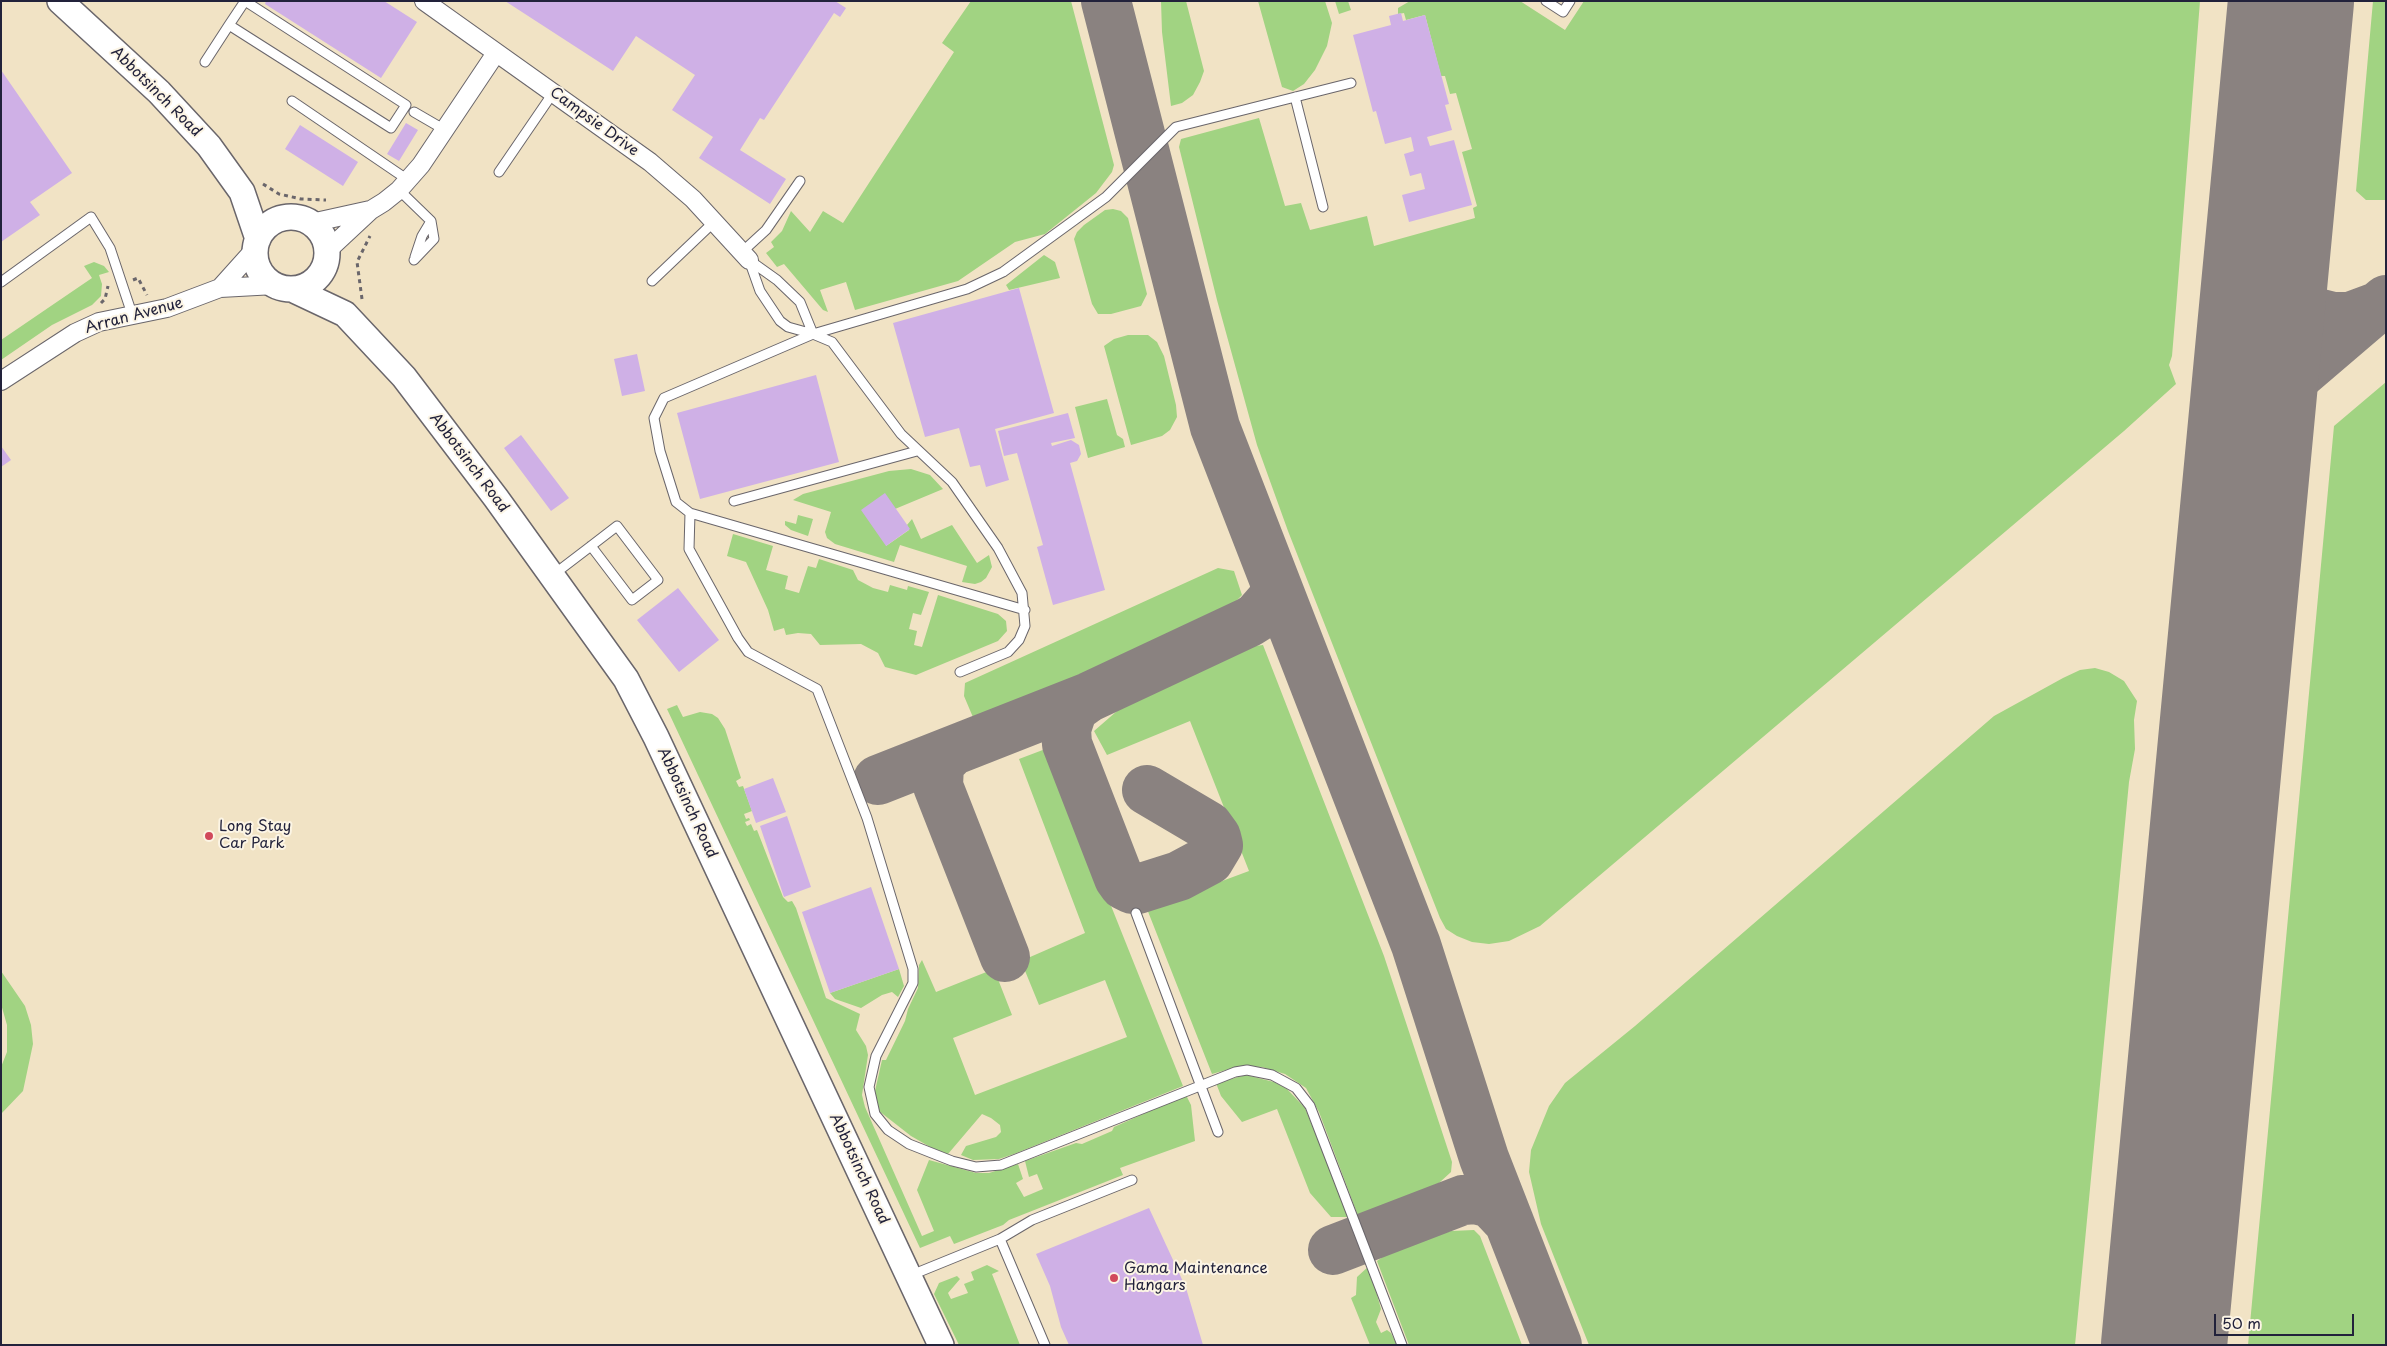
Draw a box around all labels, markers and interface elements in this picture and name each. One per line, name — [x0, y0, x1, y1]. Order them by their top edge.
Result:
street label: Abbotsinch Road — [107, 43, 205, 141]
street label: Campsie Drive — [546, 84, 642, 160]
street label: Arran Avenue — [83, 294, 185, 338]
street label: Abbotsinch Road — [426, 410, 512, 516]
street label: Abbotsinch Road — [653, 745, 721, 861]
place label: Long Stay Car Park — [219, 818, 291, 853]
marker: Long Stay Car Park — [203, 830, 215, 842]
street label: Abbotsinch Road — [825, 1111, 893, 1227]
place label: Gama Maintenance Hangars — [1124, 1260, 1268, 1295]
marker: Gama Maintenance Hangars — [1108, 1272, 1120, 1284]
scale bar — [2217, 1304, 2357, 1336]
text: 50 m — [2222, 1311, 2261, 1334]

